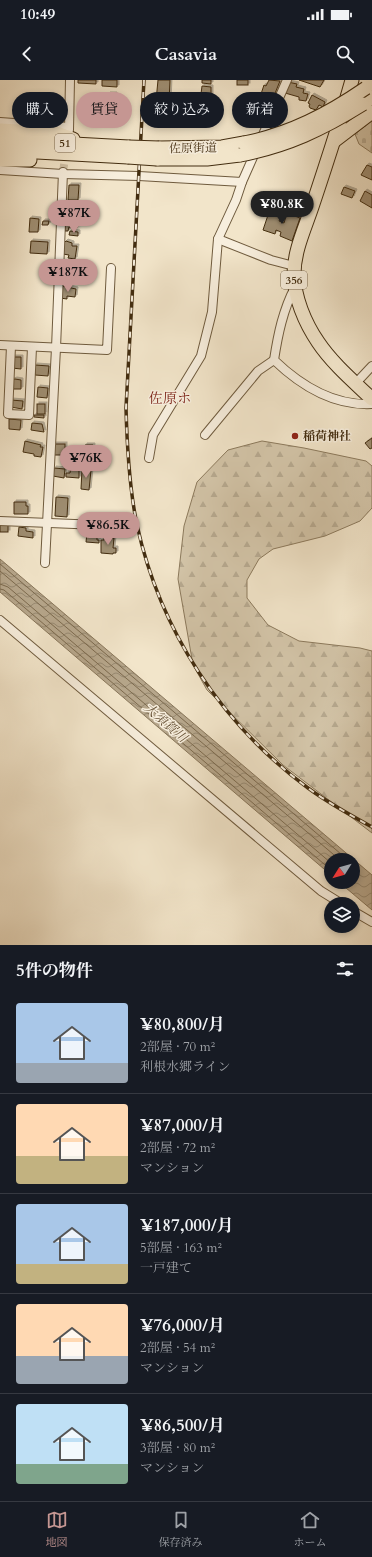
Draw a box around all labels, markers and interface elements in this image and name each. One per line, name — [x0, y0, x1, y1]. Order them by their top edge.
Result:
text: 10:49 — [20, 4, 55, 24]
text: Casavia — [155, 42, 217, 67]
icon: back — [16, 43, 38, 65]
icon: search — [334, 43, 356, 65]
chip: 購入 — [12, 92, 68, 128]
chip: 賃貸 — [76, 92, 132, 128]
chip: 絞り込み — [140, 92, 224, 128]
chip: 新着 — [232, 92, 288, 128]
road number: 51 — [55, 134, 75, 152]
street label: 佐原街道 — [169, 140, 217, 156]
pin: ¥80.8K — [249, 191, 315, 225]
text: ¥80.8K — [260, 195, 304, 213]
pin: ¥87K — [50, 200, 98, 234]
text: ¥87K — [57, 204, 91, 222]
pin: ¥187K — [40, 259, 96, 293]
text: ¥187K — [48, 263, 88, 281]
road number: 356 — [281, 271, 307, 289]
district label: 佐原ホ — [149, 389, 191, 408]
place label: 稲荷神社 — [303, 428, 351, 444]
marker: 稲荷神社 — [290, 431, 300, 441]
pin: ¥76K — [62, 445, 110, 479]
text: ¥76K — [69, 449, 103, 467]
pin: ¥86.5K — [75, 512, 141, 546]
text: ¥86.5K — [86, 516, 130, 534]
water label: 大須賀川 — [140, 699, 192, 748]
north arrow — [324, 853, 360, 889]
map controls — [324, 853, 360, 933]
button: layers — [324, 897, 360, 933]
icon: filters — [334, 958, 356, 980]
text: 5件の物件 — [16, 959, 93, 982]
text: ¥80,800/月 — [140, 1013, 225, 1036]
icon: home — [48, 1019, 96, 1067]
text: 2部屋 · 70 m² — [140, 1038, 215, 1056]
text: 利根水郷ライン — [140, 1058, 231, 1076]
text: ¥87,000/月 — [140, 1114, 225, 1137]
icon: home — [48, 1120, 96, 1168]
text: 2部屋 · 72 m² — [140, 1139, 215, 1157]
text: マンション — [140, 1159, 204, 1177]
text: ¥187,000/月 — [140, 1214, 234, 1237]
icon: home — [48, 1220, 96, 1268]
text: 5部屋 · 163 m² — [140, 1239, 222, 1257]
text: 一戸建て — [140, 1259, 192, 1277]
text: ¥76,000/月 — [140, 1314, 225, 1337]
icon: home — [48, 1320, 96, 1368]
text: 2部屋 · 54 m² — [140, 1339, 215, 1357]
text: マンション — [140, 1359, 204, 1377]
text: ¥86,500/月 — [140, 1414, 225, 1437]
icon: home — [48, 1420, 96, 1468]
text: 3部屋 · 80 m² — [140, 1439, 215, 1457]
text: マンション — [140, 1459, 204, 1477]
tab: 地図 — [46, 1509, 68, 1550]
tab: 保存済み — [159, 1509, 203, 1550]
tab: ホーム — [294, 1509, 327, 1550]

